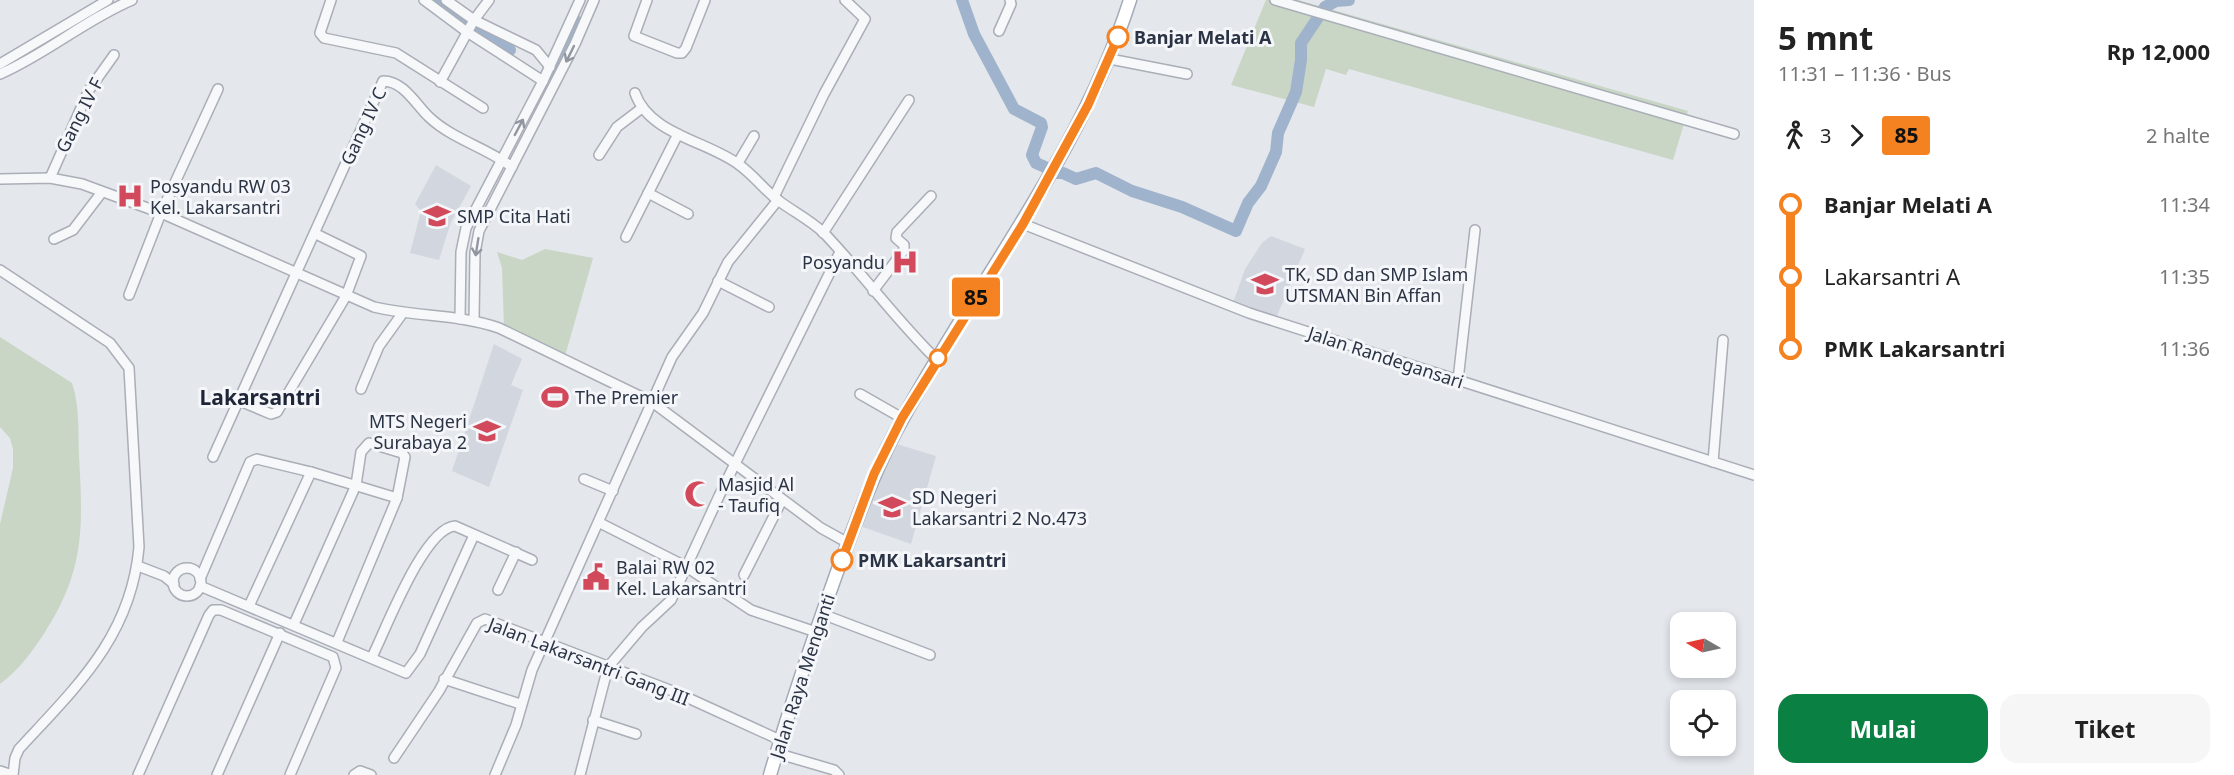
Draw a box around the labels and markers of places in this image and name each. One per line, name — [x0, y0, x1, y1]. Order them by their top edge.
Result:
place label: Banjar Melati A — [1134, 25, 1272, 49]
marker: Banjar Melati A — [1107, 26, 1129, 48]
place label: Posyandu RW 03 Kel. Lakarsantri — [150, 174, 291, 219]
hospital icon: Posyandu RW 03 Kel. Lakarsantri — [115, 181, 145, 211]
school or university icon: SMP Cita Hati — [422, 201, 452, 231]
place label: SMP Cita Hati — [457, 204, 571, 228]
hospital icon: Posyandu — [890, 247, 920, 277]
place label: Posyandu — [802, 250, 885, 274]
place label: TK, SD dan SMP Islam UTSMAN Bin Affan — [1285, 262, 1468, 307]
school or university icon: TK, SD dan SMP Islam UTSMAN Bin Affan — [1250, 269, 1280, 299]
unlabelled marker — [929, 349, 947, 367]
sports icon: The Premier — [540, 382, 570, 412]
place label: The Premier — [575, 385, 679, 409]
place label: MTS Negeri Surabaya 2 — [369, 409, 467, 454]
school or university icon: MTS Negeri Surabaya 2 — [472, 416, 502, 446]
place label: Masjid Al - Taufiq — [718, 472, 794, 517]
mosque icon: Masjid Al - Taufiq — [683, 479, 713, 509]
place label: SD Negeri Lakarsantri 2 No.473 — [912, 485, 1087, 530]
school or university icon: SD Negeri Lakarsantri 2 No.473 — [877, 492, 907, 522]
place label: PMK Lakarsantri — [858, 548, 1006, 572]
marker: PMK Lakarsantri — [831, 549, 853, 571]
place label: Balai RW 02 Kel. Lakarsantri — [616, 555, 747, 600]
public building icon: Balai RW 02 Kel. Lakarsantri — [581, 562, 611, 592]

